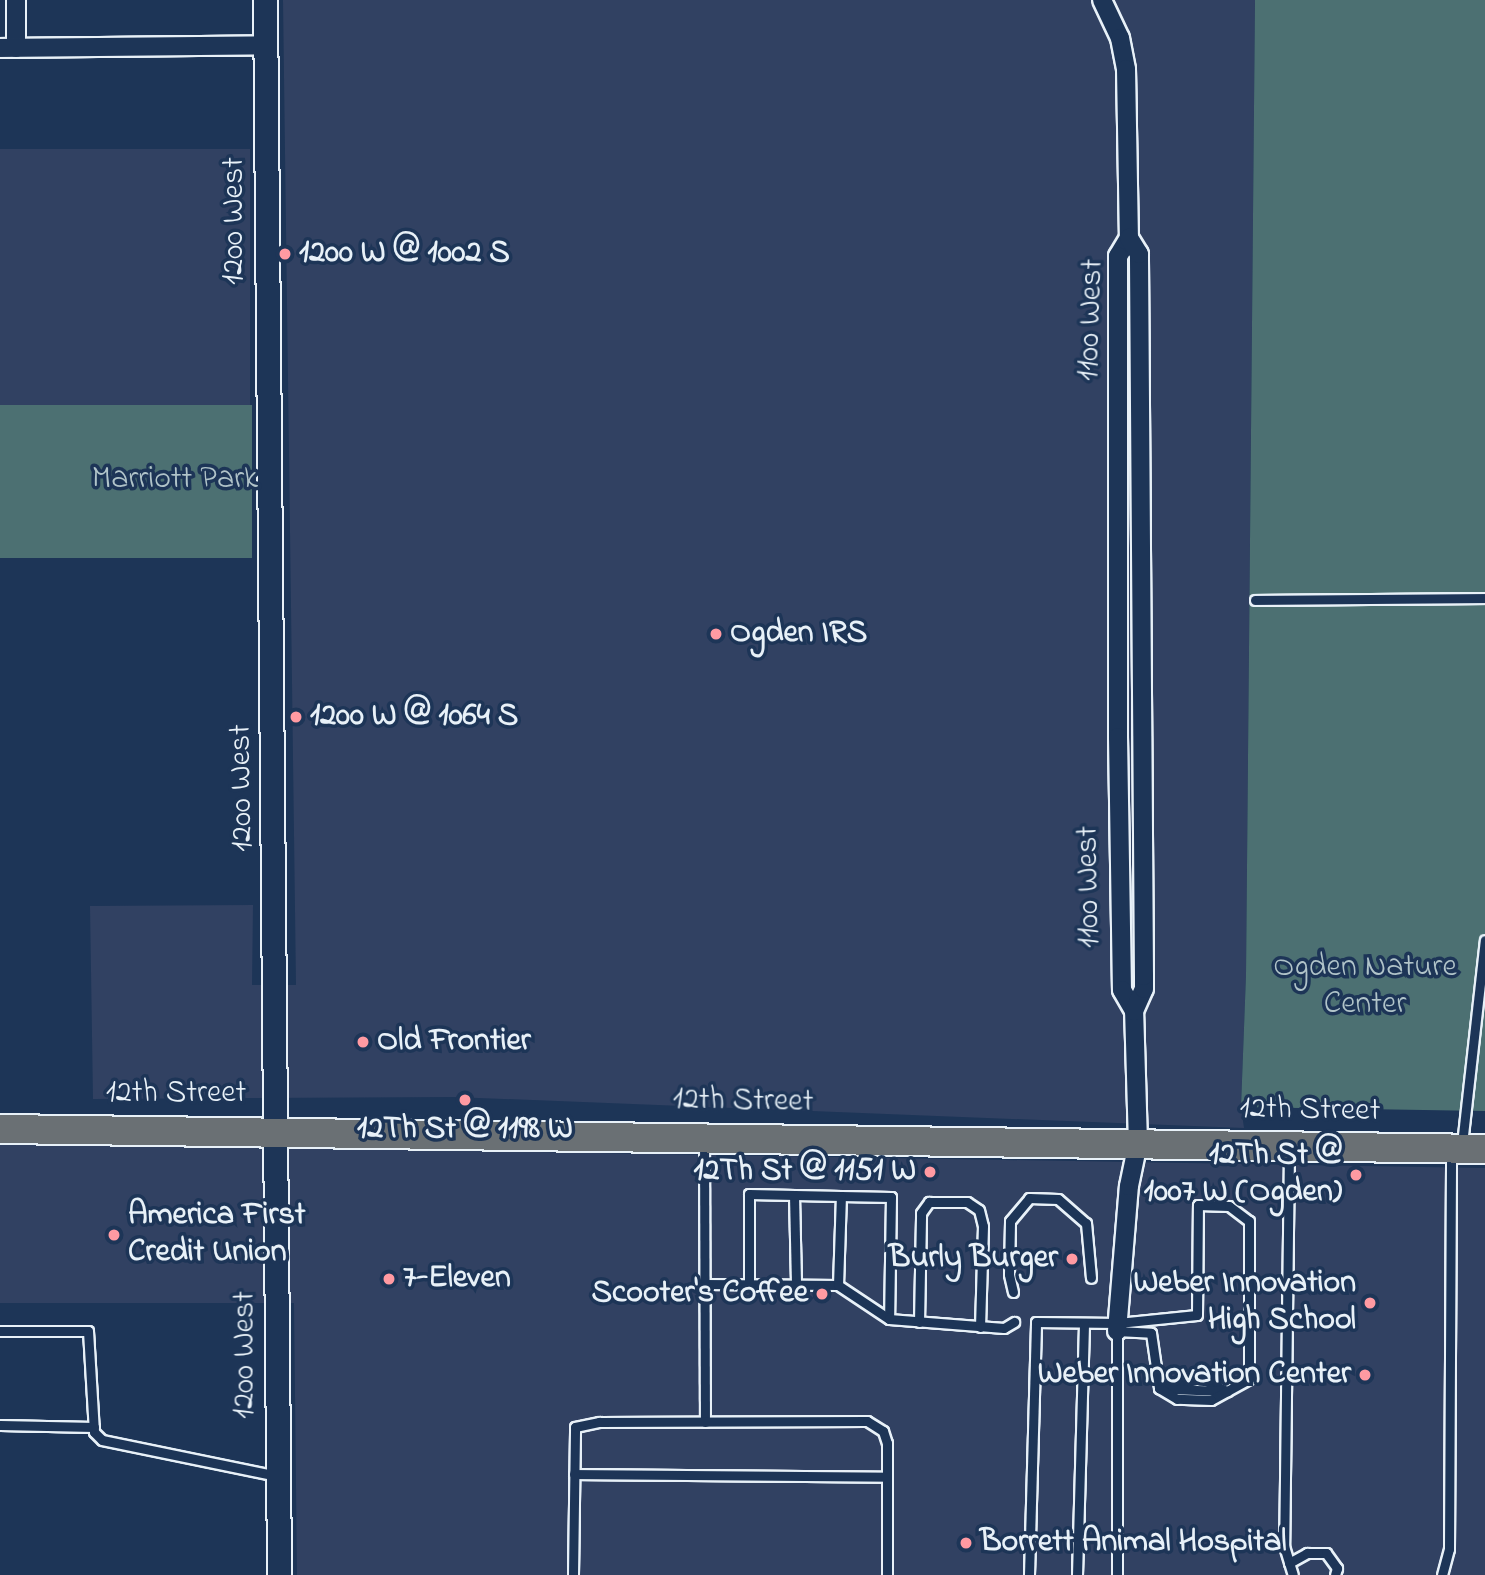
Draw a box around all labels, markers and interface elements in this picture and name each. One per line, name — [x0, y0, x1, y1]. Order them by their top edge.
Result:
street label: 1200 West — [216, 157, 254, 285]
place label: 1200 W @ 1002 S — [299, 235, 510, 273]
marker: 1200 W @ 1002 S — [277, 246, 293, 262]
street label: 1100 West — [1071, 258, 1113, 382]
park label: Marriott Park — [92, 461, 258, 499]
place label: Ogden IRS — [730, 615, 867, 653]
marker: Ogden IRS — [708, 626, 724, 642]
place label: 1200 W @ 1064 S — [310, 698, 518, 736]
marker: 1200 W @ 1064 S — [288, 709, 304, 725]
street label: 1200 West — [223, 724, 263, 852]
street label: 1100 West — [1070, 826, 1110, 948]
park label: Ogden Nature Center — [1273, 950, 1457, 1025]
place label: Old Frontier — [377, 1023, 531, 1061]
marker: Old Frontier — [355, 1034, 371, 1050]
street label: 12th Street — [106, 1075, 246, 1113]
street label: 12th Street — [672, 1082, 814, 1122]
street label: 12th Street — [1239, 1091, 1381, 1131]
marker: 12Th St @ 1198 W — [457, 1092, 473, 1108]
place label: 12Th St @ 1198 W — [357, 1111, 573, 1149]
place label: 12Th St @ 1007 W (Ogden) — [1144, 1138, 1342, 1213]
place label: 12Th St @ 1151 W — [693, 1153, 916, 1191]
marker: 12Th St @ 1151 W — [922, 1164, 938, 1180]
marker: 12Th St @ 1007 W (Ogden) — [1348, 1167, 1364, 1183]
place label: America First Credit Union — [128, 1198, 306, 1273]
marker: America First Credit Union — [106, 1227, 122, 1243]
place label: Burly Burger — [889, 1240, 1058, 1278]
marker: Burly Burger — [1064, 1251, 1080, 1267]
place label: 7-Eleven — [403, 1260, 511, 1298]
place label: Weber Innovation High School — [1133, 1266, 1356, 1341]
marker: 7-Eleven — [381, 1271, 397, 1287]
place label: Scooter's Coffee — [591, 1275, 808, 1313]
marker: Scooter's Coffee — [814, 1286, 830, 1302]
street label: 1200 West — [227, 1291, 265, 1419]
marker: Weber Innovation High School — [1362, 1295, 1378, 1311]
place label: Weber Innovation Center — [1038, 1356, 1351, 1394]
marker: Weber Innovation Center — [1357, 1367, 1373, 1383]
place label: Borrett Animal Hospital — [980, 1524, 1287, 1562]
marker: Borrett Animal Hospital — [958, 1535, 974, 1551]

